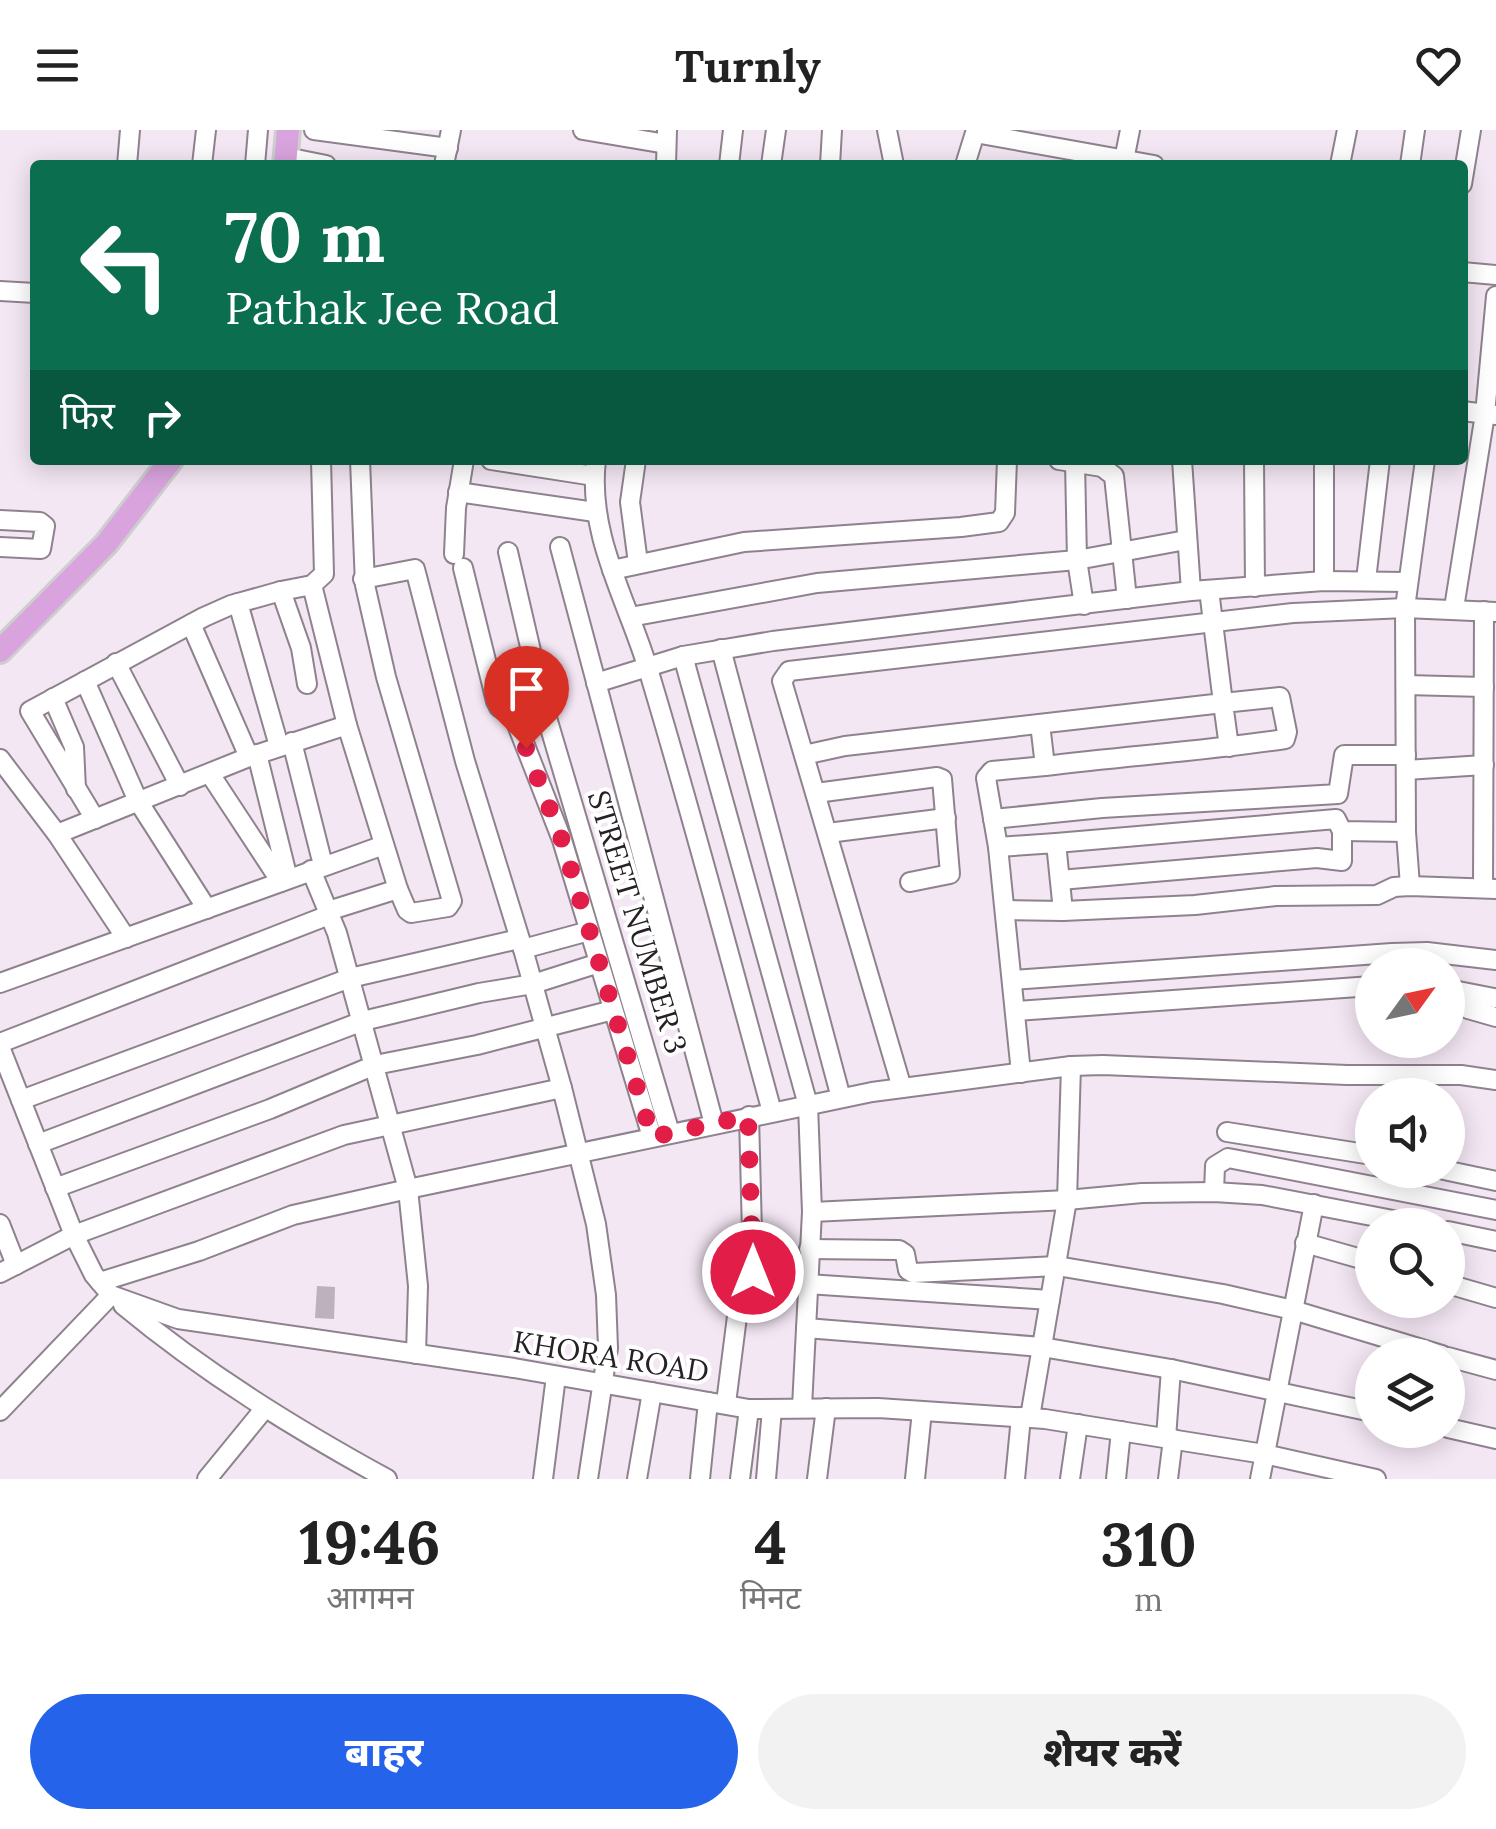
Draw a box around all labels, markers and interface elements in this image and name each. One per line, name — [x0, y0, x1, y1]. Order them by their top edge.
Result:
text: Turnly — [675, 37, 821, 94]
icon: menu — [30, 38, 85, 93]
icon: heart — [1411, 38, 1466, 93]
text: 70 m — [225, 192, 385, 281]
icon: left — [60, 200, 190, 330]
text: Pathak Jee Road — [225, 279, 559, 336]
icon: right — [135, 390, 190, 445]
text: फिर — [60, 391, 115, 439]
pin — [484, 646, 569, 749]
icon: arrive — [499, 661, 554, 716]
street label: STREET NUMBER 3 — [580, 786, 696, 1058]
north arrow — [1355, 948, 1465, 1058]
map controls — [1355, 948, 1465, 1448]
button: sound — [1355, 1078, 1465, 1188]
button: search — [1355, 1208, 1465, 1318]
position arrow — [701, 1220, 805, 1324]
street label: KHORA ROAD — [511, 1322, 712, 1390]
button: layers — [1355, 1338, 1465, 1448]
text: 19:46 — [299, 1504, 441, 1580]
text: 4 — [754, 1504, 787, 1580]
text: 310 — [1101, 1506, 1197, 1582]
text: आगमन — [326, 1577, 414, 1618]
text: मिनट — [740, 1577, 801, 1618]
text: m — [1134, 1579, 1163, 1620]
button: बाहर — [30, 1694, 738, 1809]
button: शेयर करें — [758, 1694, 1466, 1809]

